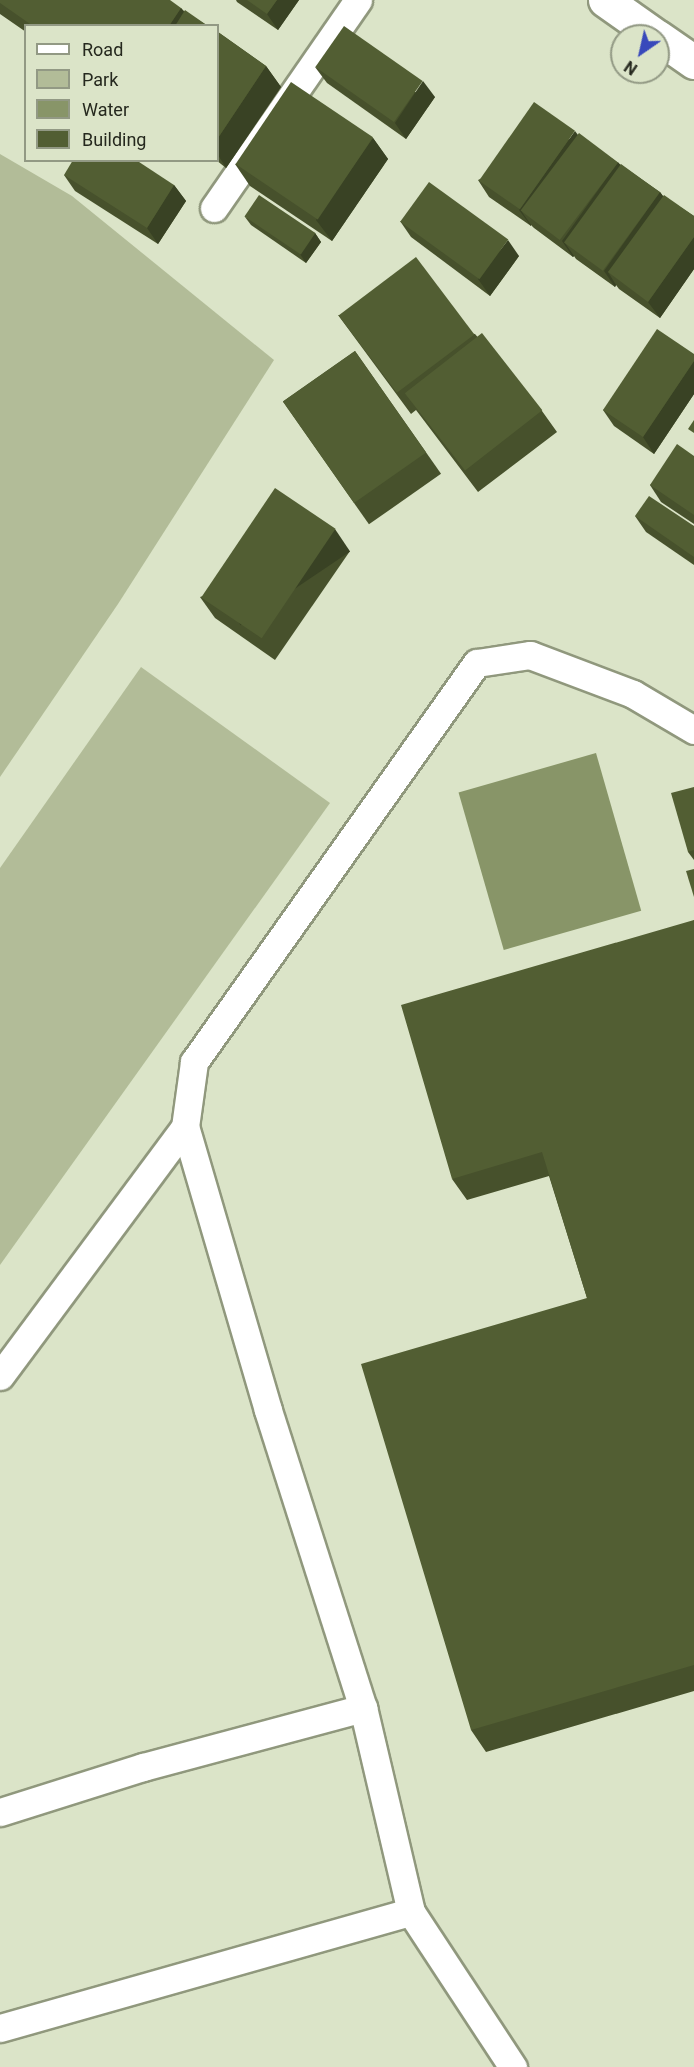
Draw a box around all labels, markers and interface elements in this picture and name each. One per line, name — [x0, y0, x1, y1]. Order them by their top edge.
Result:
legend — [24, 24, 219, 162]
north arrow — [610, 24, 670, 84]
text: Road — [82, 39, 123, 60]
text: N — [621, 57, 641, 79]
text: Park — [82, 69, 118, 90]
text: Water — [82, 99, 129, 120]
text: Building — [82, 129, 146, 150]

